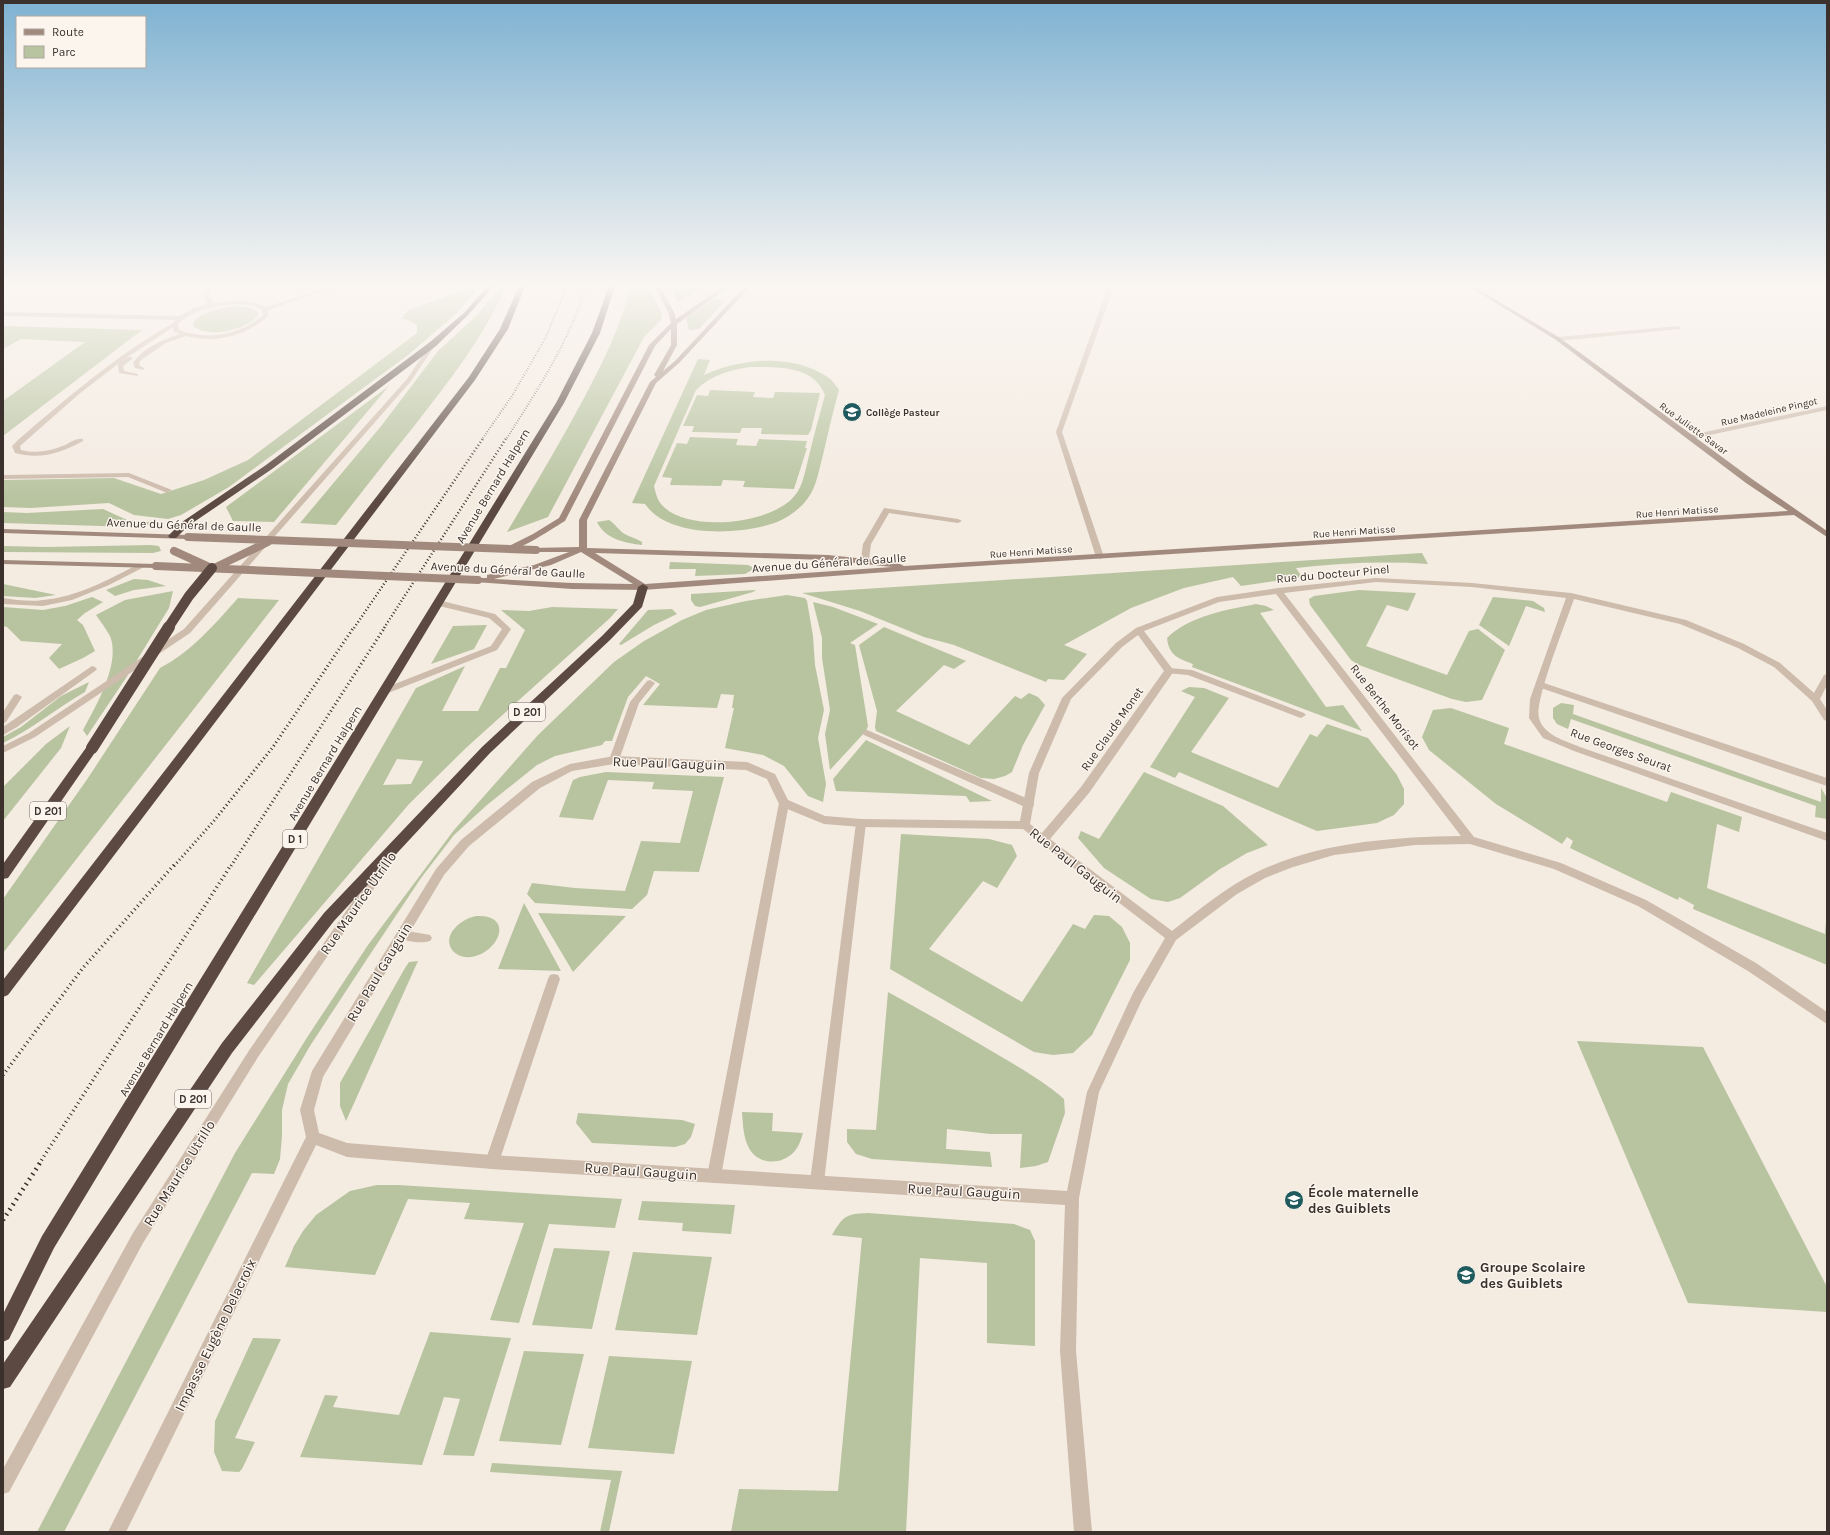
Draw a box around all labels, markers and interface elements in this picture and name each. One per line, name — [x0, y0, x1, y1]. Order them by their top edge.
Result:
legend — [16, 16, 146, 68]
text: Route — [52, 25, 84, 39]
text: Parc — [52, 45, 76, 59]
street label: Rue Madeleine Pingot — [1720, 395, 1819, 429]
street label: Rue Juliette Savar — [1657, 400, 1730, 458]
school or university icon: Collège Pasteur — [841, 401, 863, 423]
place label: Collège Pasteur — [866, 407, 939, 419]
street label: Avenue Bernard Halpern — [453, 426, 533, 546]
street label: Rue Henri Matisse — [1635, 503, 1719, 521]
street label: Avenue du Général de Gaulle — [106, 515, 262, 535]
street label: Rue Henri Matisse — [1312, 523, 1396, 541]
street label: Rue Henri Matisse — [989, 543, 1073, 561]
street label: Avenue du Général de Gaulle — [751, 551, 907, 575]
street label: Avenue du Général de Gaulle — [430, 559, 586, 581]
street label: Rue du Docteur Pinel — [1276, 562, 1390, 586]
street label: Rue Berthe Morisot — [1347, 662, 1423, 753]
street label: Rue Claude Monet — [1078, 684, 1146, 774]
street label: Avenue Bernard Halpern — [285, 703, 365, 823]
road number: D 201 — [509, 703, 545, 721]
street label: Rue Georges Seurat — [1569, 725, 1674, 775]
street label: Rue Paul Gauguin — [612, 753, 726, 774]
road number: D 201 — [30, 802, 66, 820]
street label: Rue Paul Gauguin — [1026, 824, 1125, 907]
road number: D 1 — [283, 830, 307, 848]
street label: Rue Maurice Utrillo — [317, 849, 400, 958]
street label: Rue Paul Gauguin — [343, 919, 416, 1025]
street label: Avenue Bernard Halpern — [116, 979, 196, 1099]
road number: D 201 — [175, 1090, 211, 1108]
street label: Rue Maurice Utrillo — [140, 1117, 219, 1229]
street label: Rue Paul Gauguin — [584, 1159, 698, 1184]
street label: Rue Paul Gauguin — [907, 1180, 1021, 1203]
place label: École maternelle des Guiblets — [1308, 1183, 1419, 1217]
school or university icon: École maternelle des Guiblets — [1283, 1189, 1305, 1211]
street label: Impasse Eugène Delacroix — [171, 1256, 260, 1414]
place label: Groupe Scolaire des Guiblets — [1480, 1259, 1585, 1292]
school or university icon: Groupe Scolaire des Guiblets — [1455, 1264, 1477, 1286]

